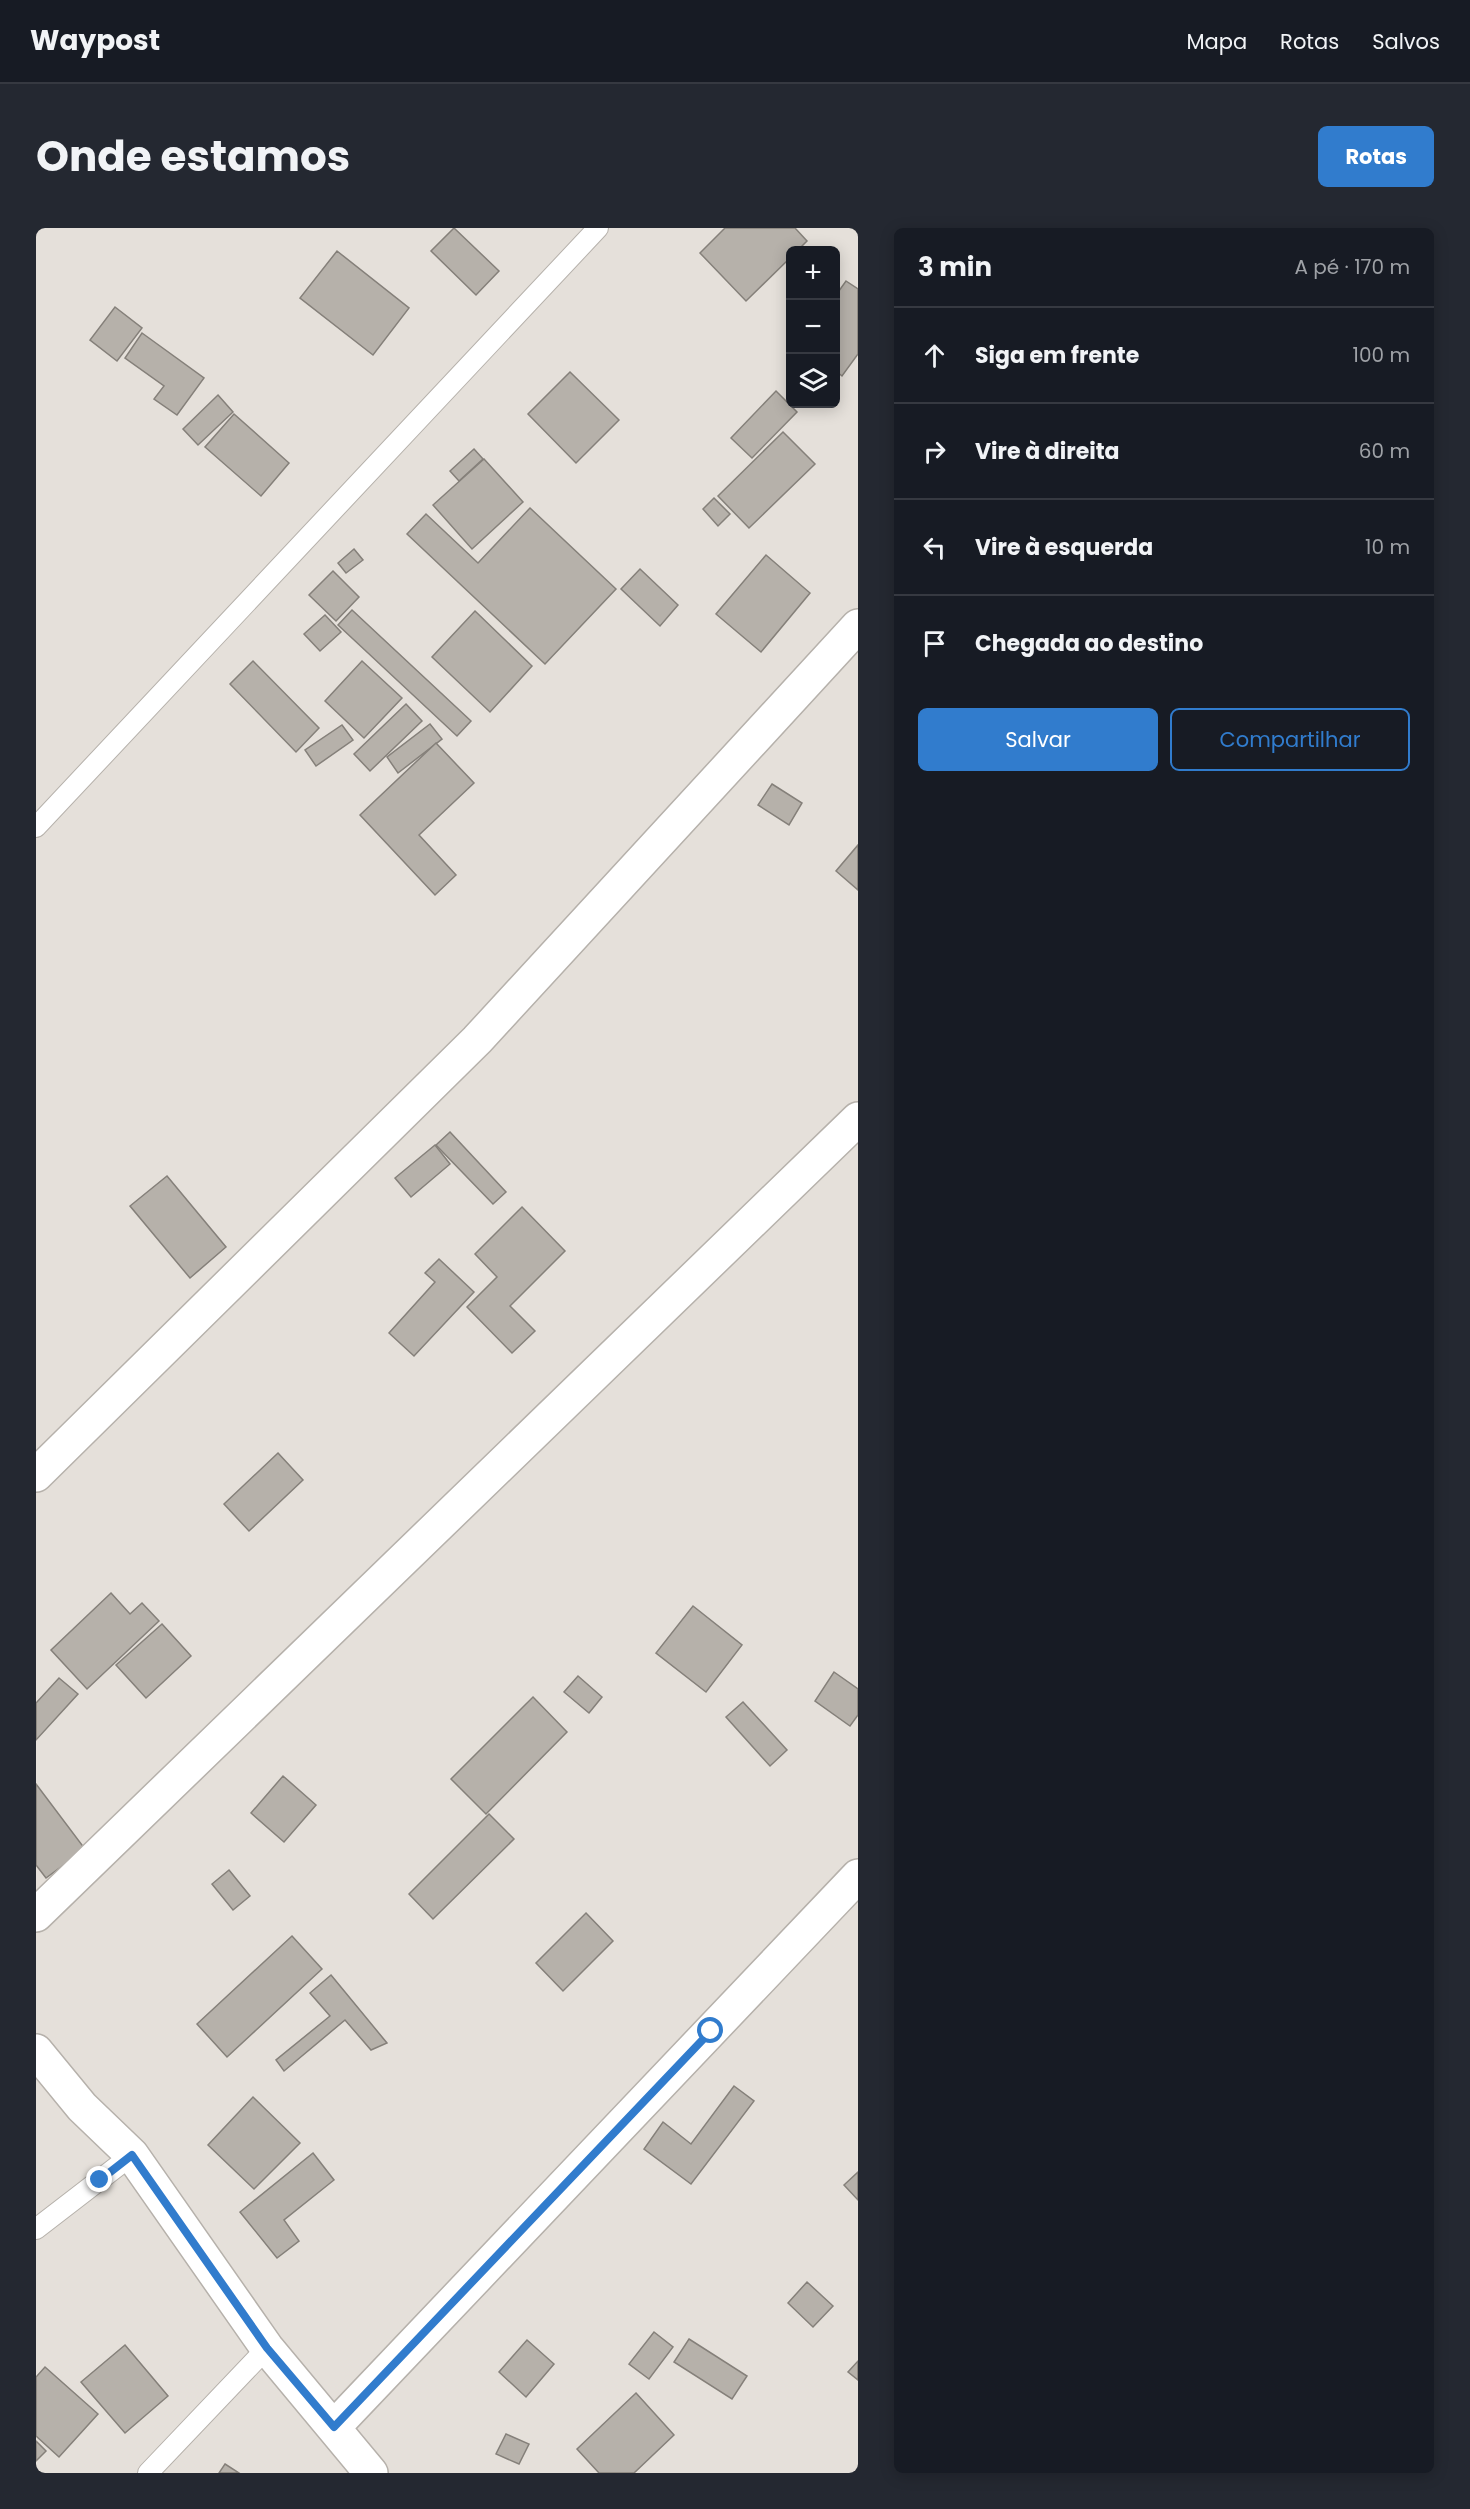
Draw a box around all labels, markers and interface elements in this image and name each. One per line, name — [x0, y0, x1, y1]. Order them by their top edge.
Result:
text: Waypost — [30, 21, 160, 60]
text: Mapa — [1186, 27, 1247, 56]
text: Rotas — [1280, 27, 1339, 56]
text: Salvos — [1372, 27, 1440, 56]
button: Rotas — [1318, 126, 1434, 187]
text: Onde estamos — [36, 127, 350, 186]
map controls — [786, 246, 840, 408]
button: + — [786, 246, 840, 300]
text: 3 min — [918, 249, 992, 285]
text: A pé · 170 m — [1295, 253, 1410, 281]
button: − — [786, 300, 840, 354]
icon: ahead — [918, 339, 951, 372]
text: Siga em frente — [975, 340, 1139, 371]
text: 100 m — [1353, 341, 1410, 369]
button: layers — [786, 354, 840, 408]
icon: right — [918, 435, 951, 468]
text: Vire à direita — [975, 436, 1120, 467]
text: 60 m — [1359, 437, 1410, 465]
icon: left — [918, 531, 951, 564]
text: Vire à esquerda — [975, 532, 1153, 563]
text: 10 m — [1365, 533, 1410, 561]
icon: arrive — [918, 627, 951, 660]
text: Chegada ao destino — [975, 628, 1203, 659]
button: Salvar — [918, 708, 1158, 771]
button: Compartilhar — [1170, 708, 1410, 771]
route start — [697, 2017, 723, 2043]
route end — [86, 2166, 112, 2192]

